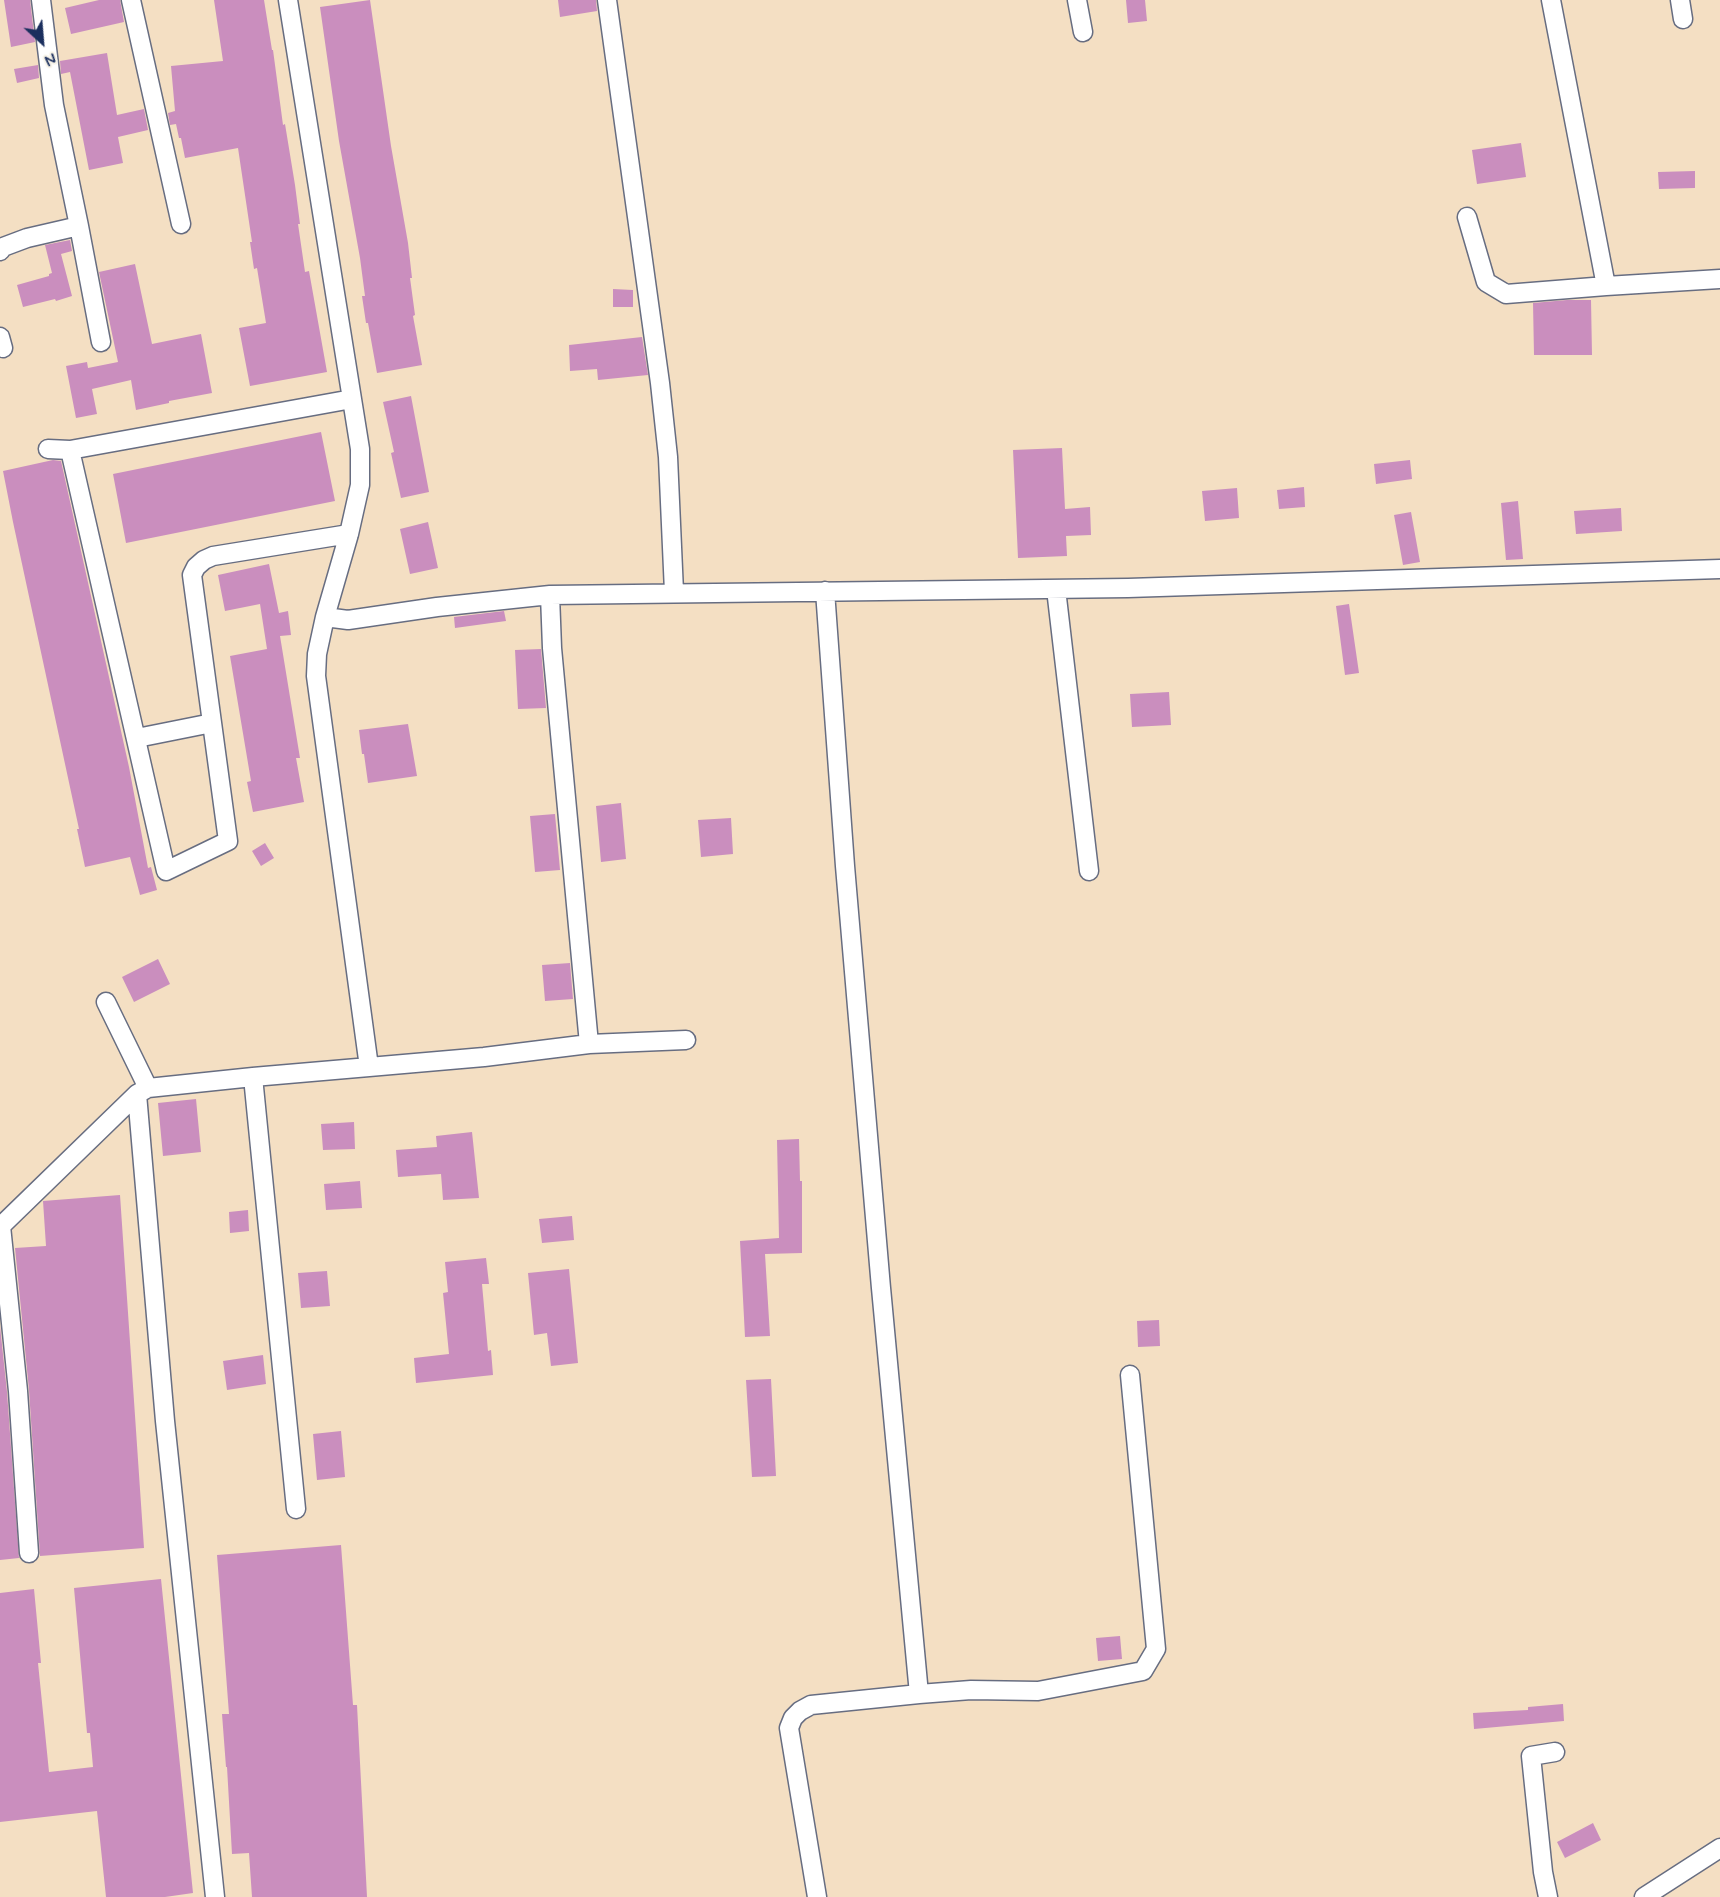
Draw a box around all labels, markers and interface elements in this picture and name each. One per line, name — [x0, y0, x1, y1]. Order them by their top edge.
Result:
north arrow — [12, 12, 72, 72]
text: N — [41, 47, 60, 70]

